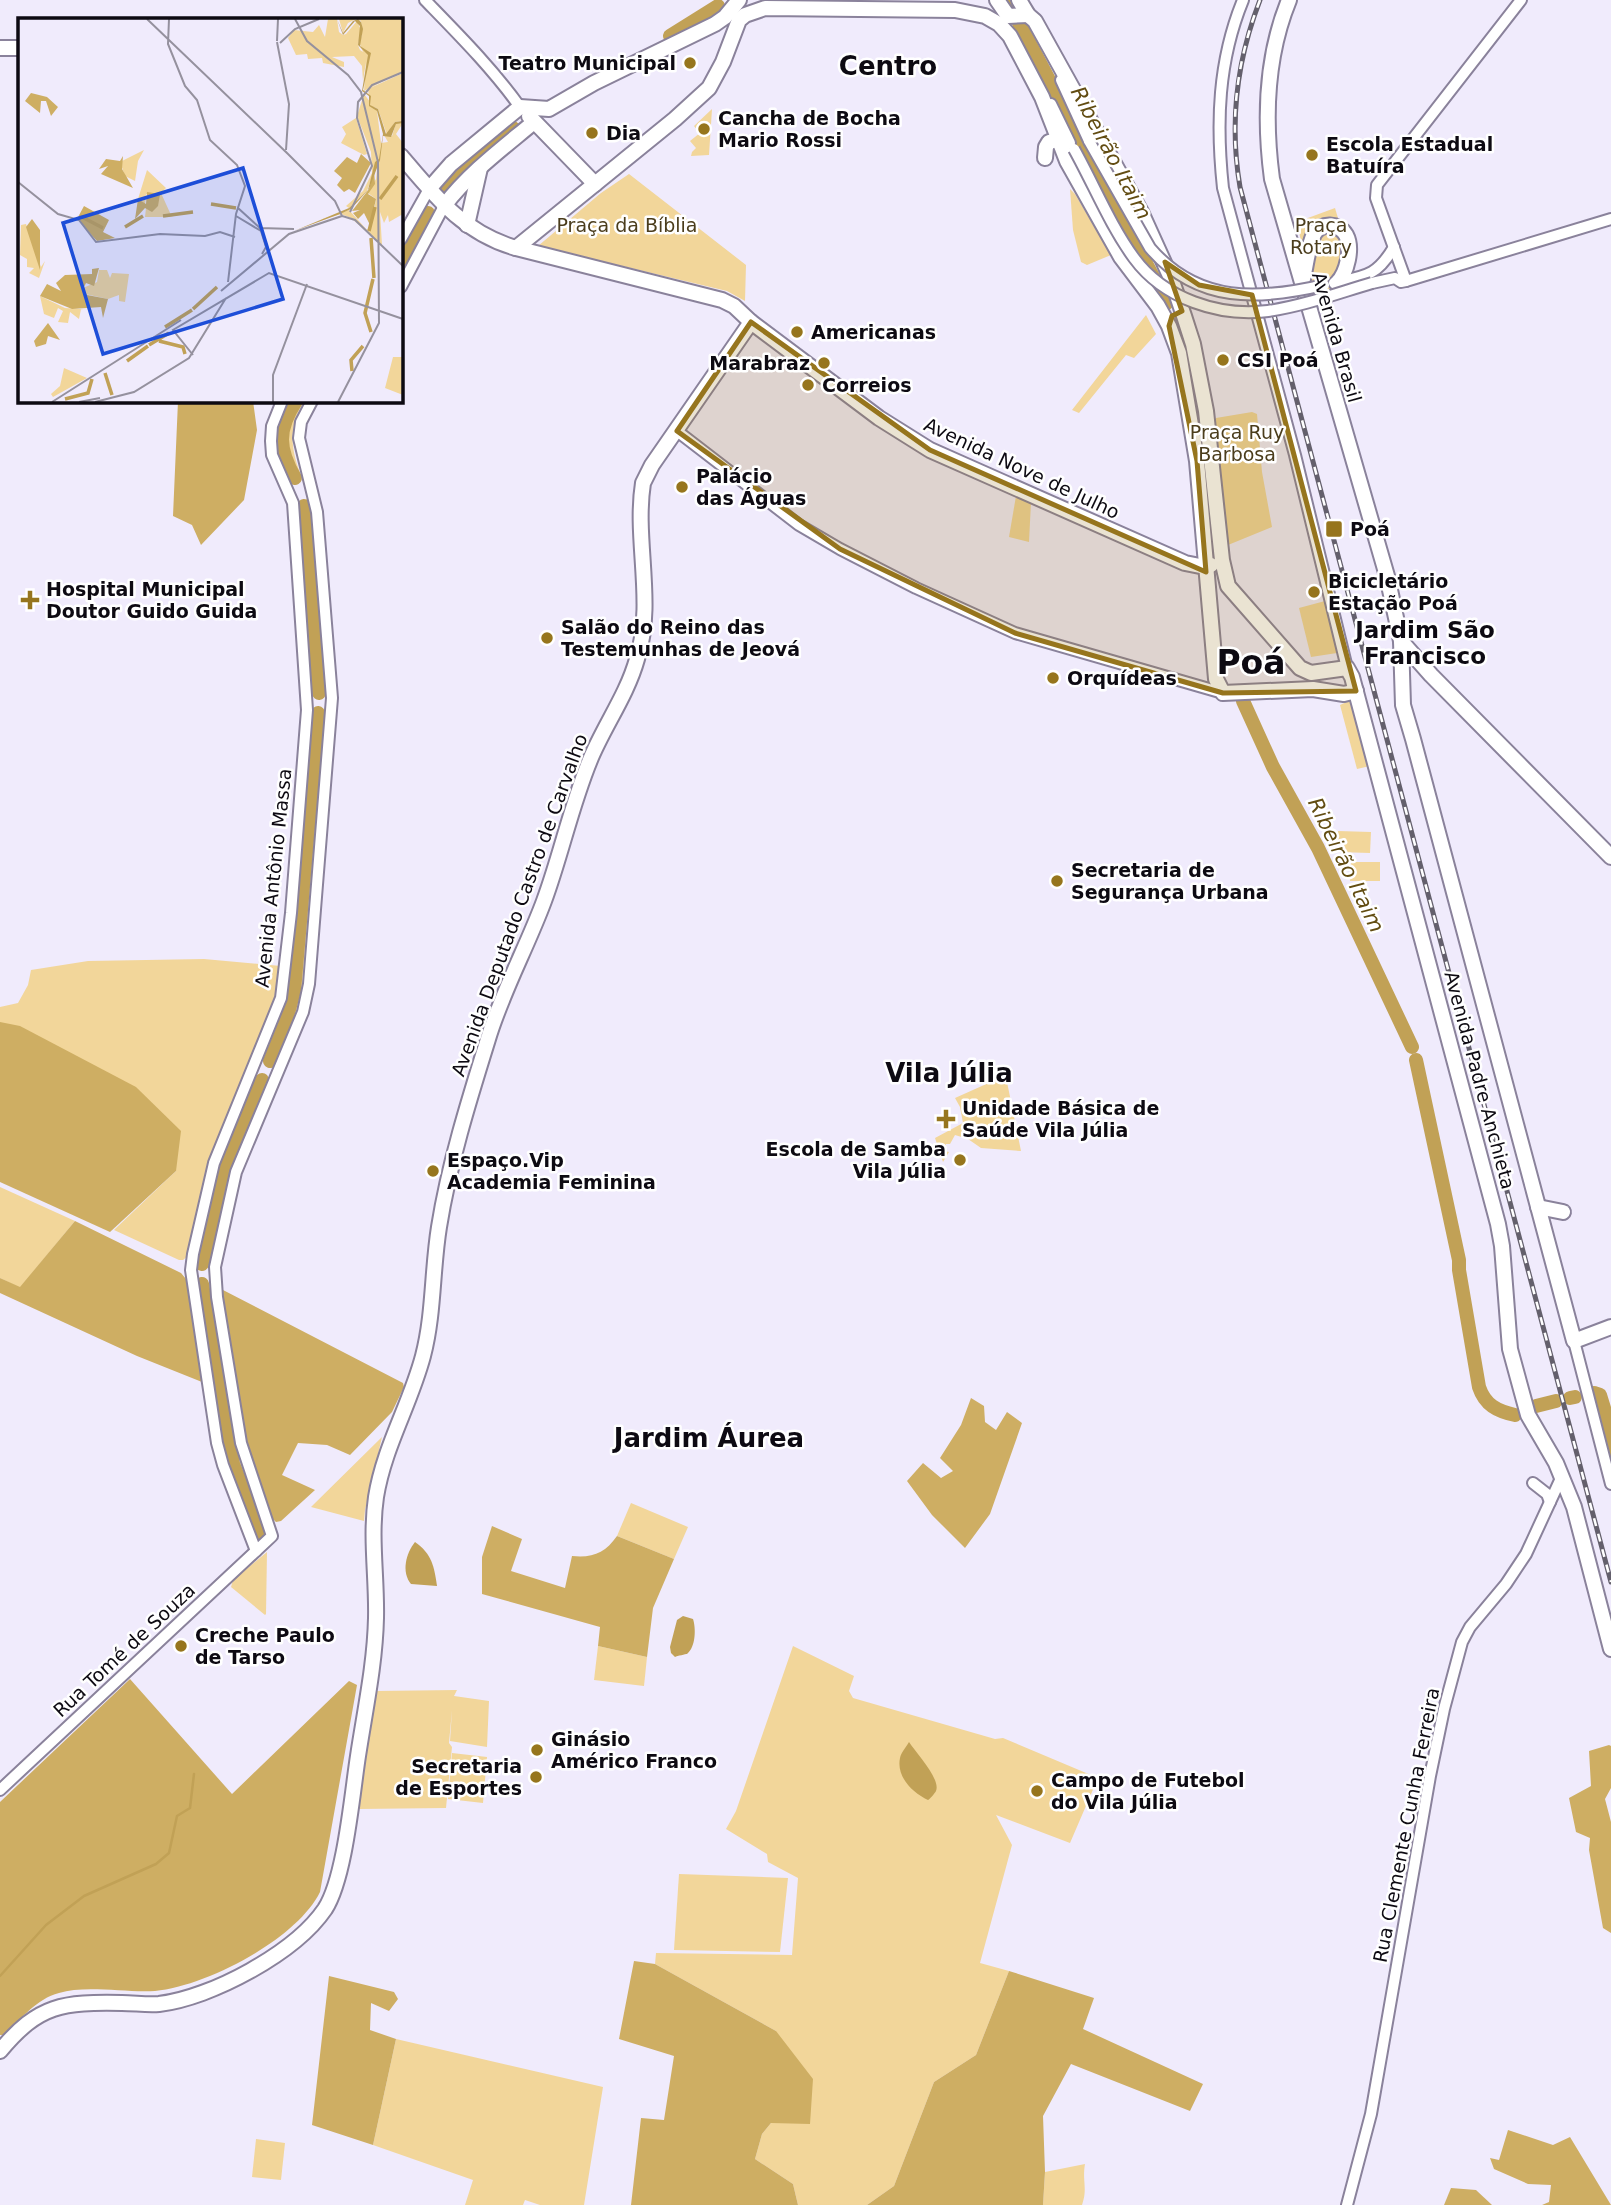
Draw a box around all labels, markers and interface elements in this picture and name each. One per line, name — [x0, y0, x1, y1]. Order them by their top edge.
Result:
inset map — [18, 18, 402, 402]
district label: Centro — [839, 51, 937, 81]
place label: Teatro Municipal — [499, 52, 676, 74]
marker: Teatro Municipal — [682, 55, 698, 71]
water label: Ribeirão Itaim — [1066, 82, 1156, 224]
place label: Cancha de Bocha Mario Rossi — [718, 107, 901, 151]
marker: Cancha de Bocha Mario Rossi — [696, 121, 712, 137]
place label: Dia — [606, 122, 641, 144]
marker: Dia — [584, 125, 600, 141]
place label: Escola Estadual Batuíra — [1326, 133, 1493, 177]
marker: Escola Estadual Batuíra — [1304, 147, 1320, 163]
park label: Praça da Bíblia — [556, 214, 698, 236]
park label: Praça Rotary — [1290, 214, 1352, 258]
street label: Avenida Brasil — [1308, 269, 1366, 405]
place label: Americanas — [811, 321, 936, 343]
marker: Americanas — [789, 324, 805, 340]
place label: CSI Poá — [1237, 349, 1318, 371]
place label: Marabraz — [709, 352, 810, 374]
marker: CSI Poá — [1215, 352, 1231, 368]
marker: Marabraz — [816, 355, 832, 371]
place label: Correios — [822, 374, 912, 396]
marker: Correios — [800, 377, 816, 393]
street label: Avenida Nove de Julho — [921, 413, 1123, 523]
park label: Praça Ruy Barbosa — [1190, 421, 1284, 465]
place label: Palácio das Águas — [696, 465, 806, 509]
marker: Palácio das Águas — [674, 479, 690, 495]
place label: Poá — [1350, 518, 1390, 540]
marker: Poá — [1324, 519, 1344, 539]
place label: Bicicletário Estação Poá — [1328, 570, 1458, 614]
place label: Hospital Municipal Doutor Guido Guida — [46, 578, 257, 622]
marker: Bicicletário Estação Poá — [1306, 584, 1322, 600]
marker: Hospital Municipal Doutor Guido Guida — [20, 590, 40, 610]
place label: Salão do Reino das Testemunhas de Jeová — [561, 616, 800, 660]
district label: Jardim São Francisco — [1353, 617, 1495, 669]
marker: Salão do Reino das Testemunhas de Jeová — [539, 630, 555, 646]
district label: Poá — [1216, 643, 1286, 682]
place label: Orquídeas — [1067, 667, 1177, 689]
marker: Orquídeas — [1045, 670, 1061, 686]
street label: Avenida Deputado Castro de Carvalho — [447, 731, 591, 1079]
street label: Avenida Antônio Massa — [251, 767, 295, 989]
water label: Ribeirão Itaim — [1303, 794, 1389, 936]
place label: Secretaria de Segurança Urbana — [1071, 859, 1269, 903]
marker: Secretaria de Segurança Urbana — [1049, 873, 1065, 889]
street label: Avenida Padre Anchieta — [1440, 969, 1520, 1191]
district label: Vila Júlia — [885, 1058, 1013, 1088]
place label: Unidade Básica de Saúde Vila Júlia — [962, 1097, 1159, 1141]
marker: Unidade Básica de Saúde Vila Júlia — [936, 1109, 956, 1129]
place label: Escola de Samba Vila Júlia — [766, 1138, 946, 1182]
place label: Espaço.Vip Academia Feminina — [447, 1149, 656, 1193]
marker: Escola de Samba Vila Júlia — [952, 1152, 968, 1168]
marker: Espaço.Vip Academia Feminina — [425, 1163, 441, 1179]
district label: Jardim Áurea — [612, 1422, 804, 1453]
street label: Rua Tomé de Souza — [49, 1579, 199, 1721]
place label: Creche Paulo de Tarso — [195, 1624, 335, 1668]
marker: Creche Paulo de Tarso — [173, 1638, 189, 1654]
street label: Rua Clemente Cunha Ferreira — [1369, 1686, 1443, 1964]
place label: Ginásio Américo Franco — [551, 1728, 717, 1772]
marker: Ginásio Américo Franco — [529, 1742, 545, 1758]
place label: Secretaria de Esportes — [395, 1755, 522, 1799]
marker: Secretaria de Esportes — [528, 1769, 544, 1785]
place label: Campo de Futebol do Vila Júlia — [1051, 1769, 1245, 1813]
marker: Campo de Futebol do Vila Júlia — [1029, 1783, 1045, 1799]

